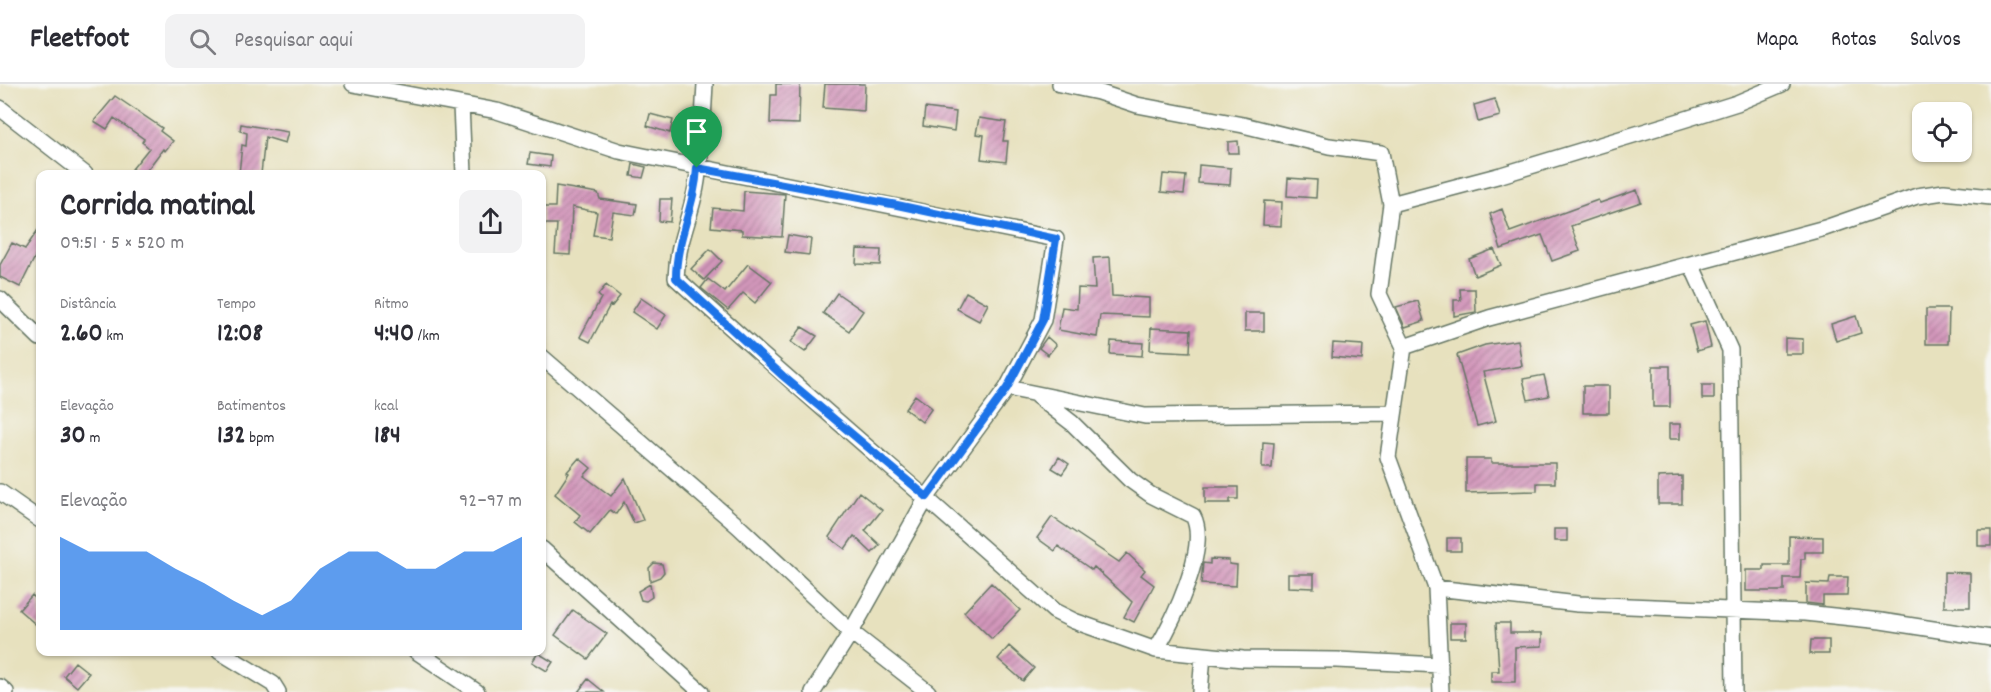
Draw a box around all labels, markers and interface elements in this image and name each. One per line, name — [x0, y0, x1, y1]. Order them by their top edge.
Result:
search box — [165, 14, 585, 68]
text: Fleetfoot — [30, 21, 129, 61]
icon: search — [186, 25, 219, 58]
text: Pesquisar aqui — [234, 26, 353, 57]
text: Mapa — [1756, 26, 1798, 56]
text: Rotas — [1831, 26, 1877, 56]
text: Salvos — [1910, 26, 1961, 56]
map controls — [1912, 102, 1972, 162]
button: locate — [1912, 102, 1972, 162]
pin — [671, 106, 722, 168]
icon: arrive — [680, 115, 713, 148]
text: Corrida matinal — [60, 184, 255, 231]
button: share — [459, 190, 522, 253]
text: 09:51 · 5 × 520 m — [60, 230, 184, 258]
text: Distância — [60, 293, 116, 316]
text: Tempo — [217, 293, 256, 316]
text: Ritmo — [374, 293, 409, 316]
text: 2.60 — [60, 316, 103, 353]
text: 12:08 — [217, 316, 263, 353]
text: 4:40 — [374, 316, 414, 353]
text: km — [103, 325, 124, 348]
text: /km — [414, 325, 440, 348]
text: Elevação — [60, 395, 114, 418]
text: Batimentos — [217, 395, 286, 418]
text: kcal — [374, 395, 398, 418]
text: 30 — [60, 418, 86, 455]
text: 132 — [217, 418, 246, 455]
text: 184 — [374, 418, 401, 455]
text: m — [86, 427, 100, 450]
text: bpm — [246, 427, 275, 450]
text: Elevação — [60, 488, 127, 516]
text: 92–97 m — [459, 488, 522, 516]

